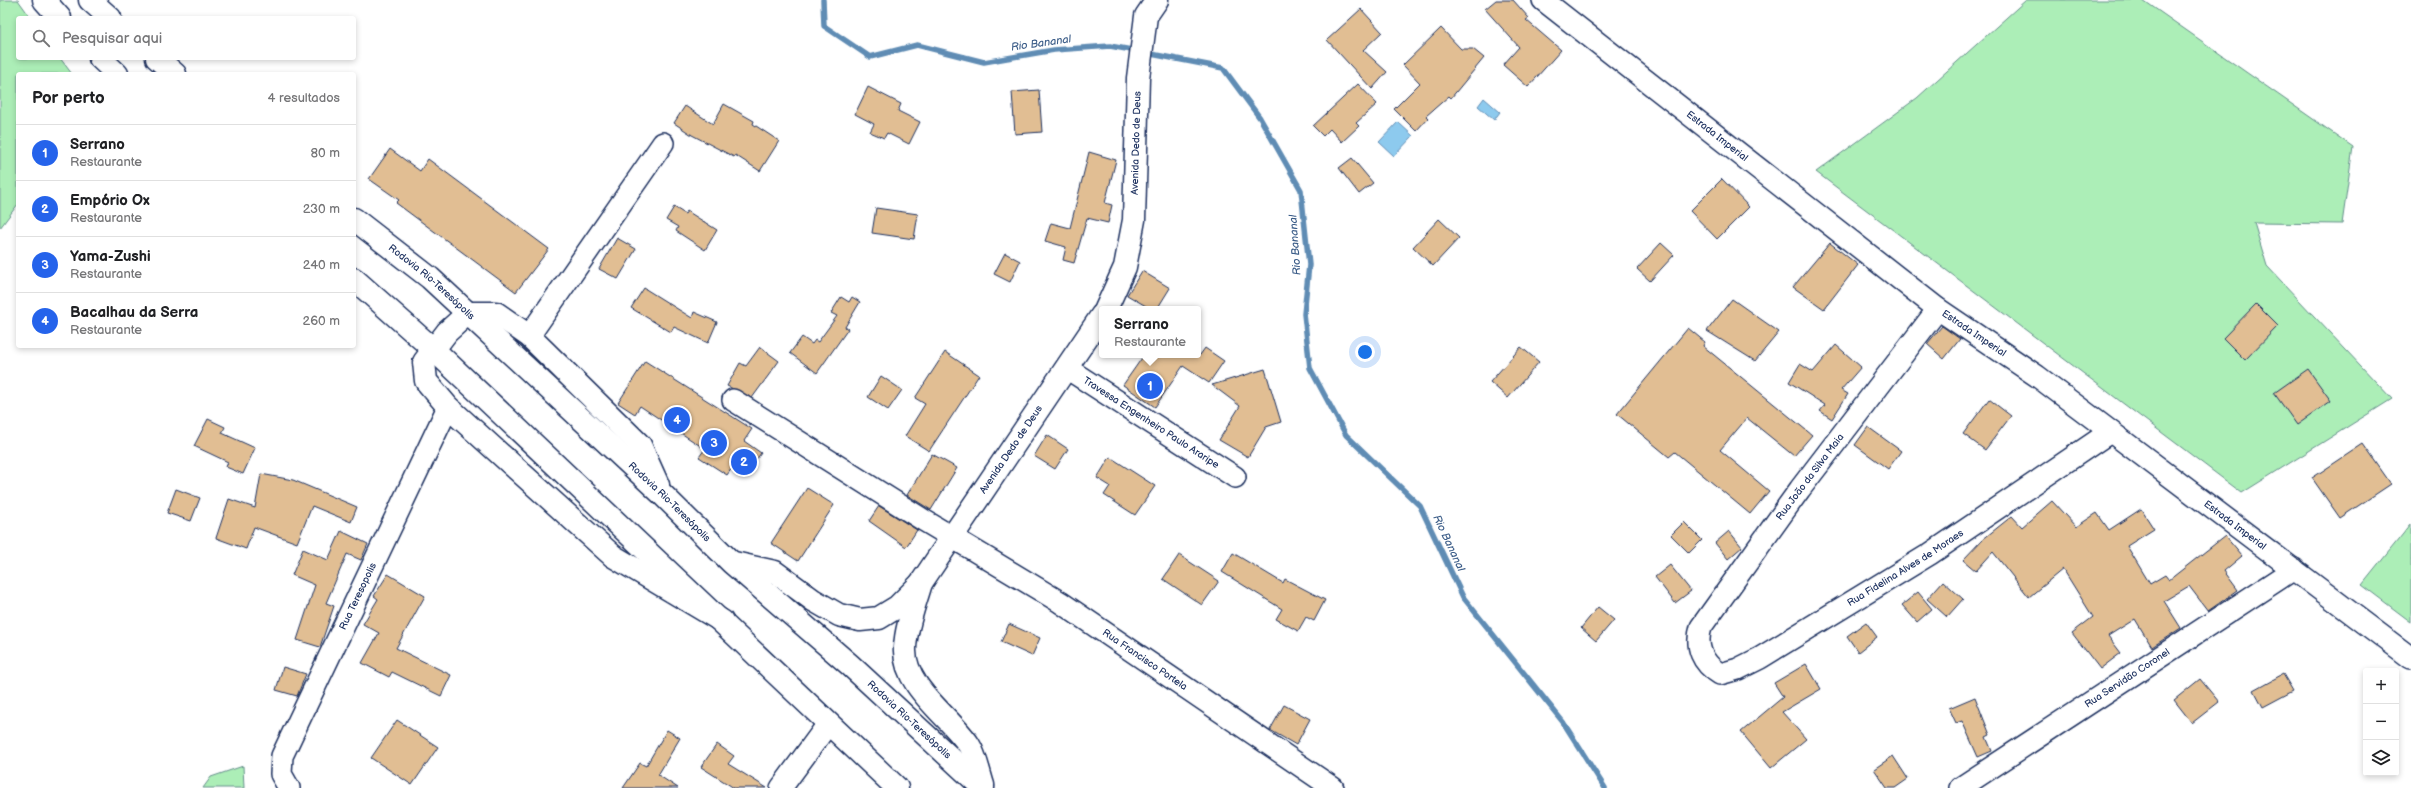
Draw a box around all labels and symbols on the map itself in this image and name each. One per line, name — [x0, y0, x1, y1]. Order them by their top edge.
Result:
water label: Rio Bananal — [1010, 32, 1072, 54]
street label: Avenida Dedo de Deus — [1129, 91, 1144, 195]
street label: Estrada Imperial — [1684, 108, 1750, 164]
water label: Rio Bananal — [1286, 214, 1304, 276]
street label: Rodovia Rio-Teresópolis — [386, 242, 477, 322]
street label: Estrada Imperial — [1940, 307, 2008, 359]
your location — [1355, 342, 1375, 362]
pin: 1 — [1137, 371, 1163, 401]
street label: Travessa Engenheiro Paulo Araripe — [1081, 374, 1221, 471]
street label: Avenida Dedo de Deus — [977, 403, 1045, 496]
pin: 4 — [664, 405, 690, 435]
pin: 3 — [701, 428, 727, 458]
street label: Rua João da Silva Maia — [1774, 431, 1847, 523]
pin: 2 — [731, 447, 757, 477]
street label: Rodovia Rio-Teresópolis — [626, 460, 713, 544]
street label: Estrada Imperial — [2201, 498, 2268, 553]
water label: Rio Bananal — [1430, 513, 1468, 574]
street label: Rua Fidelina Alves de Moraes — [1845, 527, 1966, 609]
street label: Rua Teresopolis — [337, 561, 379, 632]
street label: Rua Francisco Portela — [1100, 627, 1190, 693]
street label: Rua Servidão Coronel — [2082, 646, 2172, 711]
street label: Rodovia Rio-Teresópolis — [865, 678, 953, 761]

